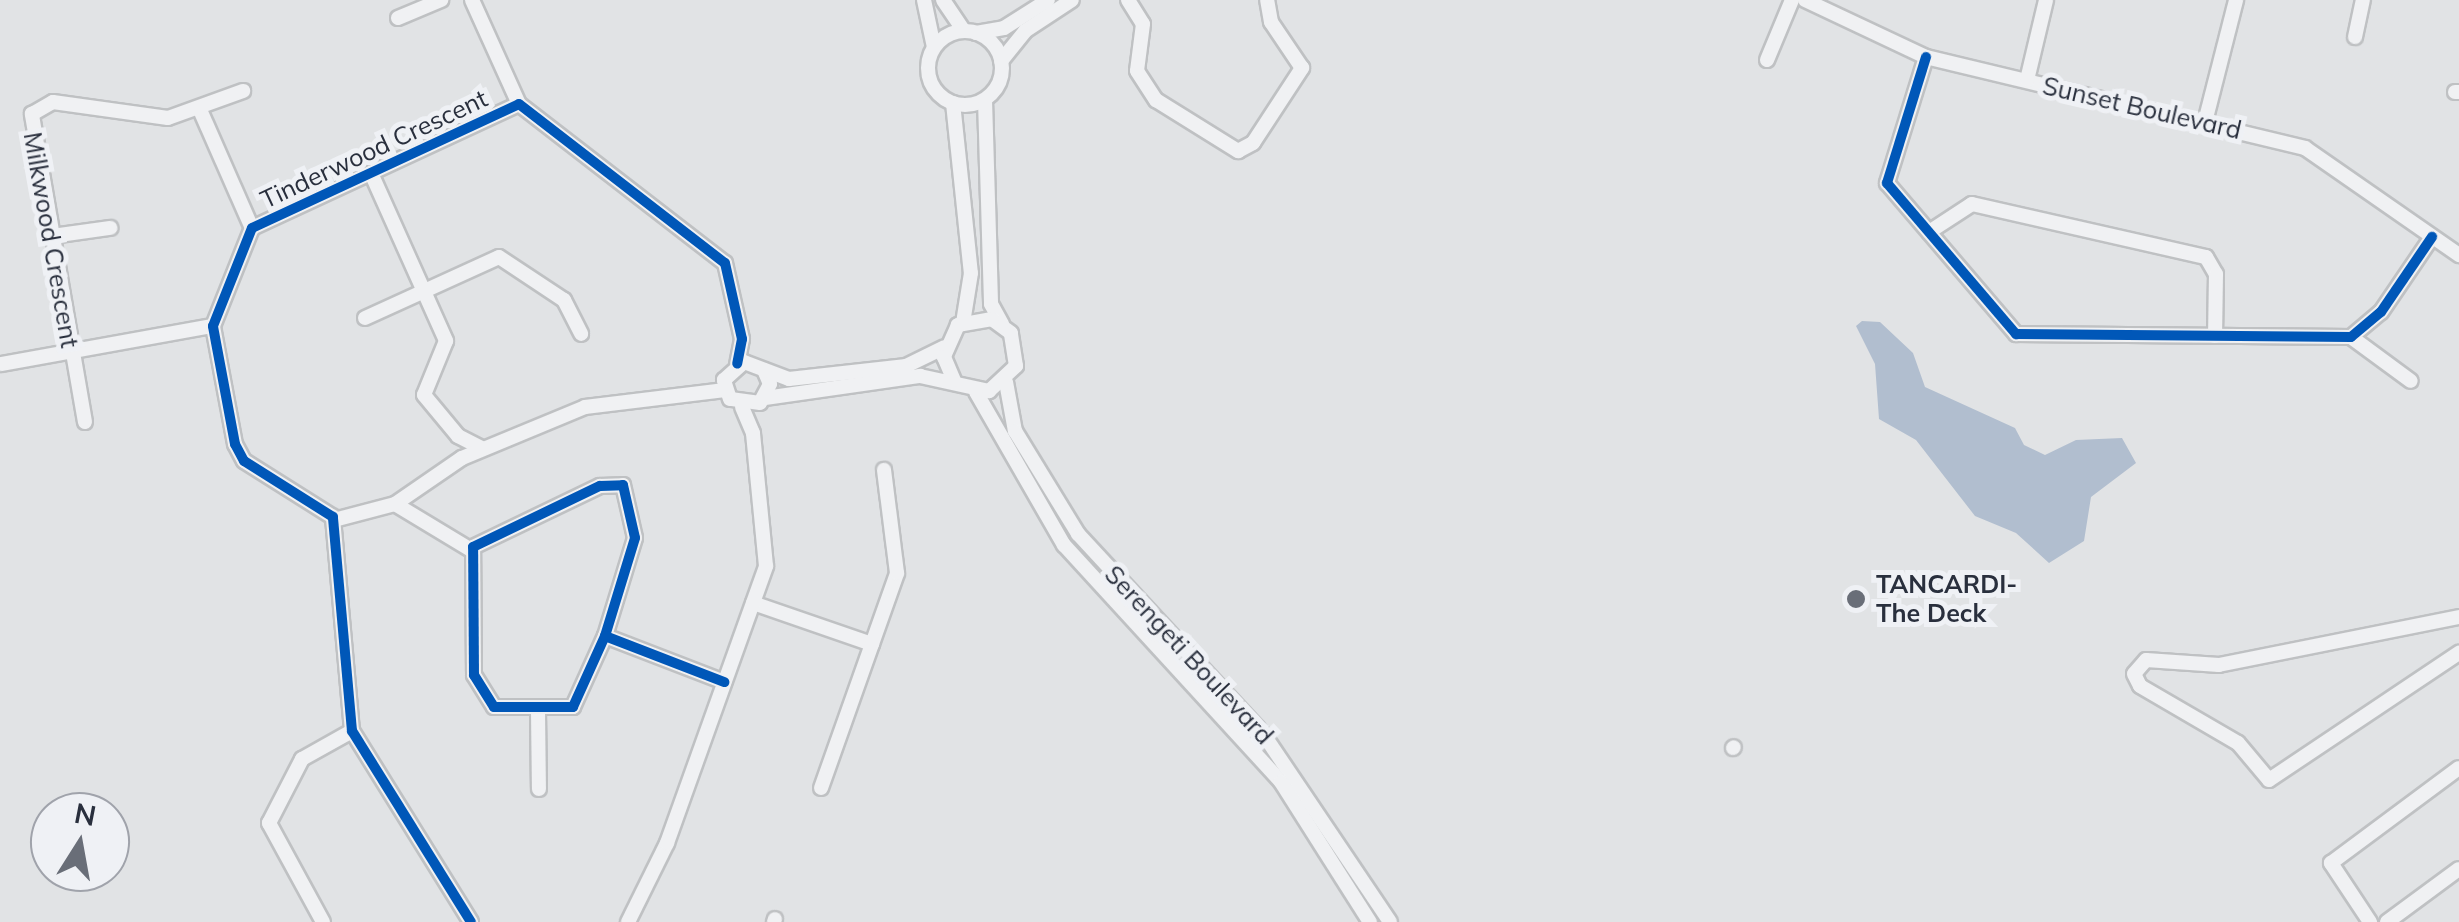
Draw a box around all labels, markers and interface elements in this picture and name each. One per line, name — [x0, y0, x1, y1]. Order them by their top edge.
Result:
street label: Sunset Boulevard — [2040, 71, 2244, 145]
street label: Tinderwood Crescent — [256, 83, 492, 215]
street label: Milkwood Crescent — [17, 130, 85, 350]
street label: Serengeti Boulevard — [1098, 559, 1280, 751]
place label: TANCARDI- The Deck — [1876, 570, 2017, 629]
marker: TANCARDI- The Deck — [1845, 588, 1867, 610]
north arrow — [30, 792, 130, 892]
text: N — [72, 795, 99, 833]

